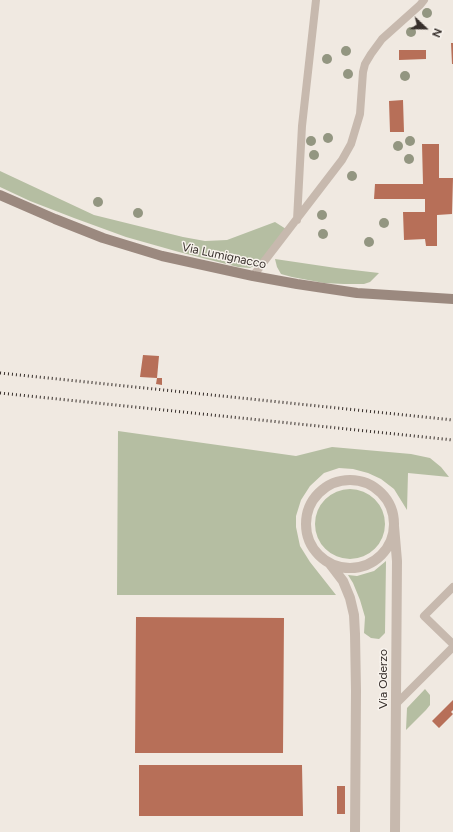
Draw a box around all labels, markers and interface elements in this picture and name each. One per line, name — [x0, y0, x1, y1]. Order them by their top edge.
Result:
north arrow — [405, 8, 445, 48]
text: N — [429, 26, 444, 39]
street label: Via Lumignacco — [180, 240, 268, 272]
street label: Via Oderzo — [376, 649, 390, 709]

